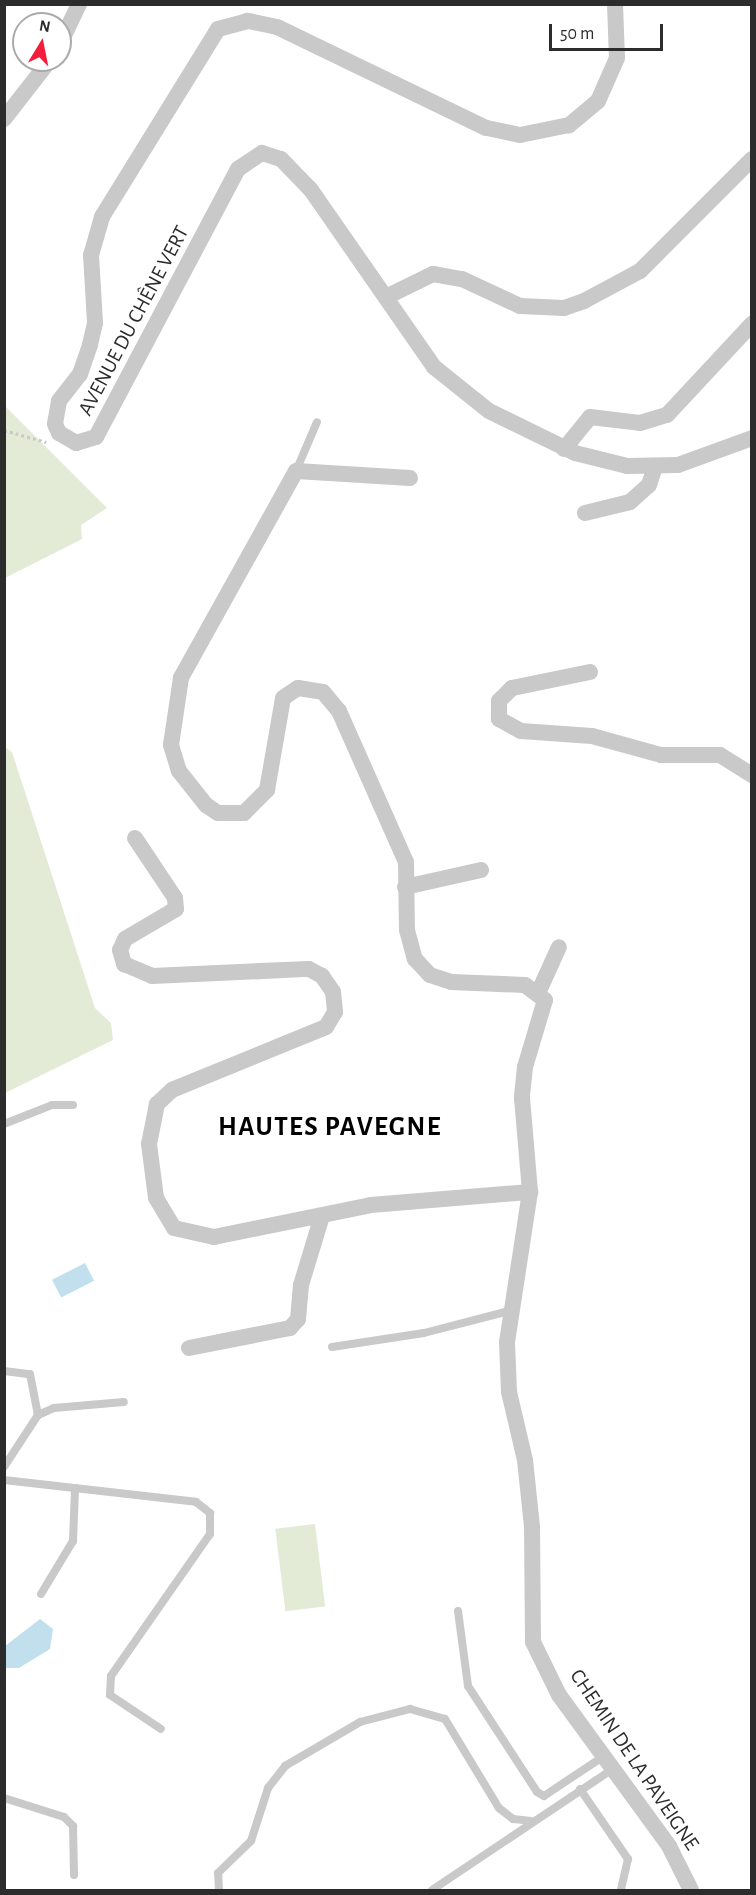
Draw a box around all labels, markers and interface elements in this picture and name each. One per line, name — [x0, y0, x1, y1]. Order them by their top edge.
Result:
north arrow — [12, 12, 72, 72]
scale bar — [552, 12, 666, 50]
text: N — [38, 17, 52, 35]
text: 50 m — [560, 25, 594, 43]
street label: AVENUE DU CHÊNE VERT — [73, 222, 195, 420]
district label: HAUTES PAVEGNE — [218, 1111, 442, 1143]
street label: CHEMIN DE LA PAVEIGNE — [564, 1665, 704, 1855]

